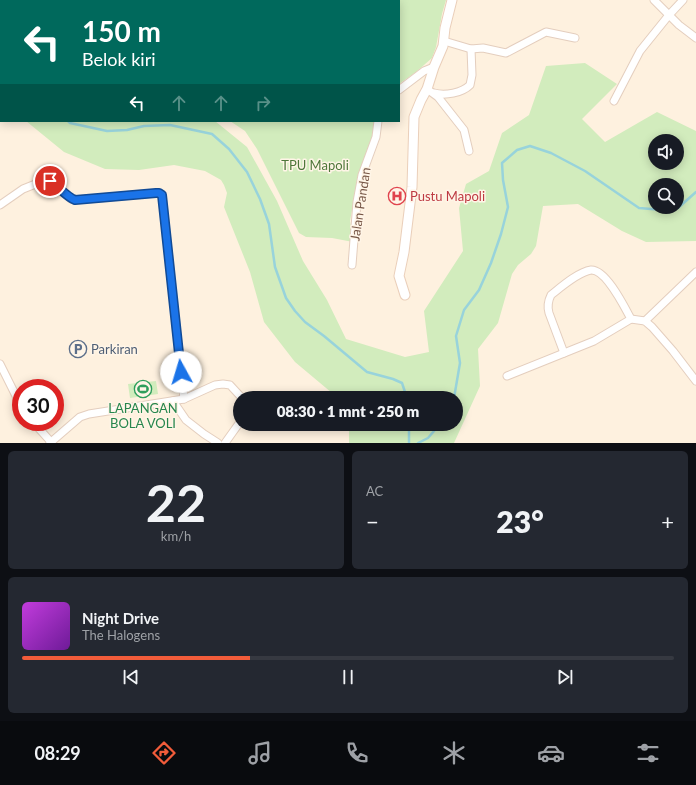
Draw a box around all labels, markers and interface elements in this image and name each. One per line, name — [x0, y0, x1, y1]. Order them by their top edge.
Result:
text: 150 m — [82, 14, 161, 48]
icon: left — [16, 16, 68, 68]
text: Belok kiri — [82, 48, 156, 70]
icon: left — [126, 92, 148, 114]
icon: ahead — [168, 92, 190, 114]
icon: ahead — [210, 92, 232, 114]
icon: right — [252, 92, 274, 114]
map controls — [648, 134, 684, 214]
button: sound — [648, 134, 684, 170]
park label: TPU Mapoli — [281, 157, 349, 173]
pin — [33, 164, 67, 198]
street label: Jalan Pandan — [346, 166, 374, 242]
icon: arrive — [39, 170, 61, 192]
button: search — [648, 178, 684, 214]
hospital icon: Pustu Mapoli — [387, 186, 407, 206]
place label: Pustu Mapoli — [410, 188, 485, 204]
parking icon: Parkiran — [68, 339, 88, 359]
place label: Parkiran — [91, 341, 138, 357]
position arrow — [160, 351, 202, 393]
speed limit sign: 30 — [12, 379, 64, 431]
sports icon: LAPANGAN BOLA VOLI — [133, 379, 153, 399]
place label: LAPANGAN BOLA VOLI — [108, 400, 178, 431]
text: 08:30 · 1 mnt · 250 m — [277, 402, 419, 420]
text: 22 — [146, 471, 206, 533]
text: AC — [366, 483, 383, 499]
text: 23° — [496, 503, 544, 539]
text: − — [366, 508, 379, 535]
text: + — [661, 508, 674, 535]
text: km/h — [161, 528, 191, 544]
text: Night Drive — [82, 609, 159, 627]
text: The Halogens — [82, 627, 160, 643]
icon: previous — [120, 666, 142, 688]
icon: pause — [337, 666, 359, 688]
icon: next — [554, 666, 576, 688]
icon: directions — [150, 739, 178, 767]
icon: music — [246, 739, 274, 767]
icon: phone — [343, 739, 371, 767]
icon: climate — [440, 739, 468, 767]
icon: car — [537, 739, 565, 767]
icon: filters — [634, 739, 662, 767]
text: 08:29 — [34, 742, 81, 764]

